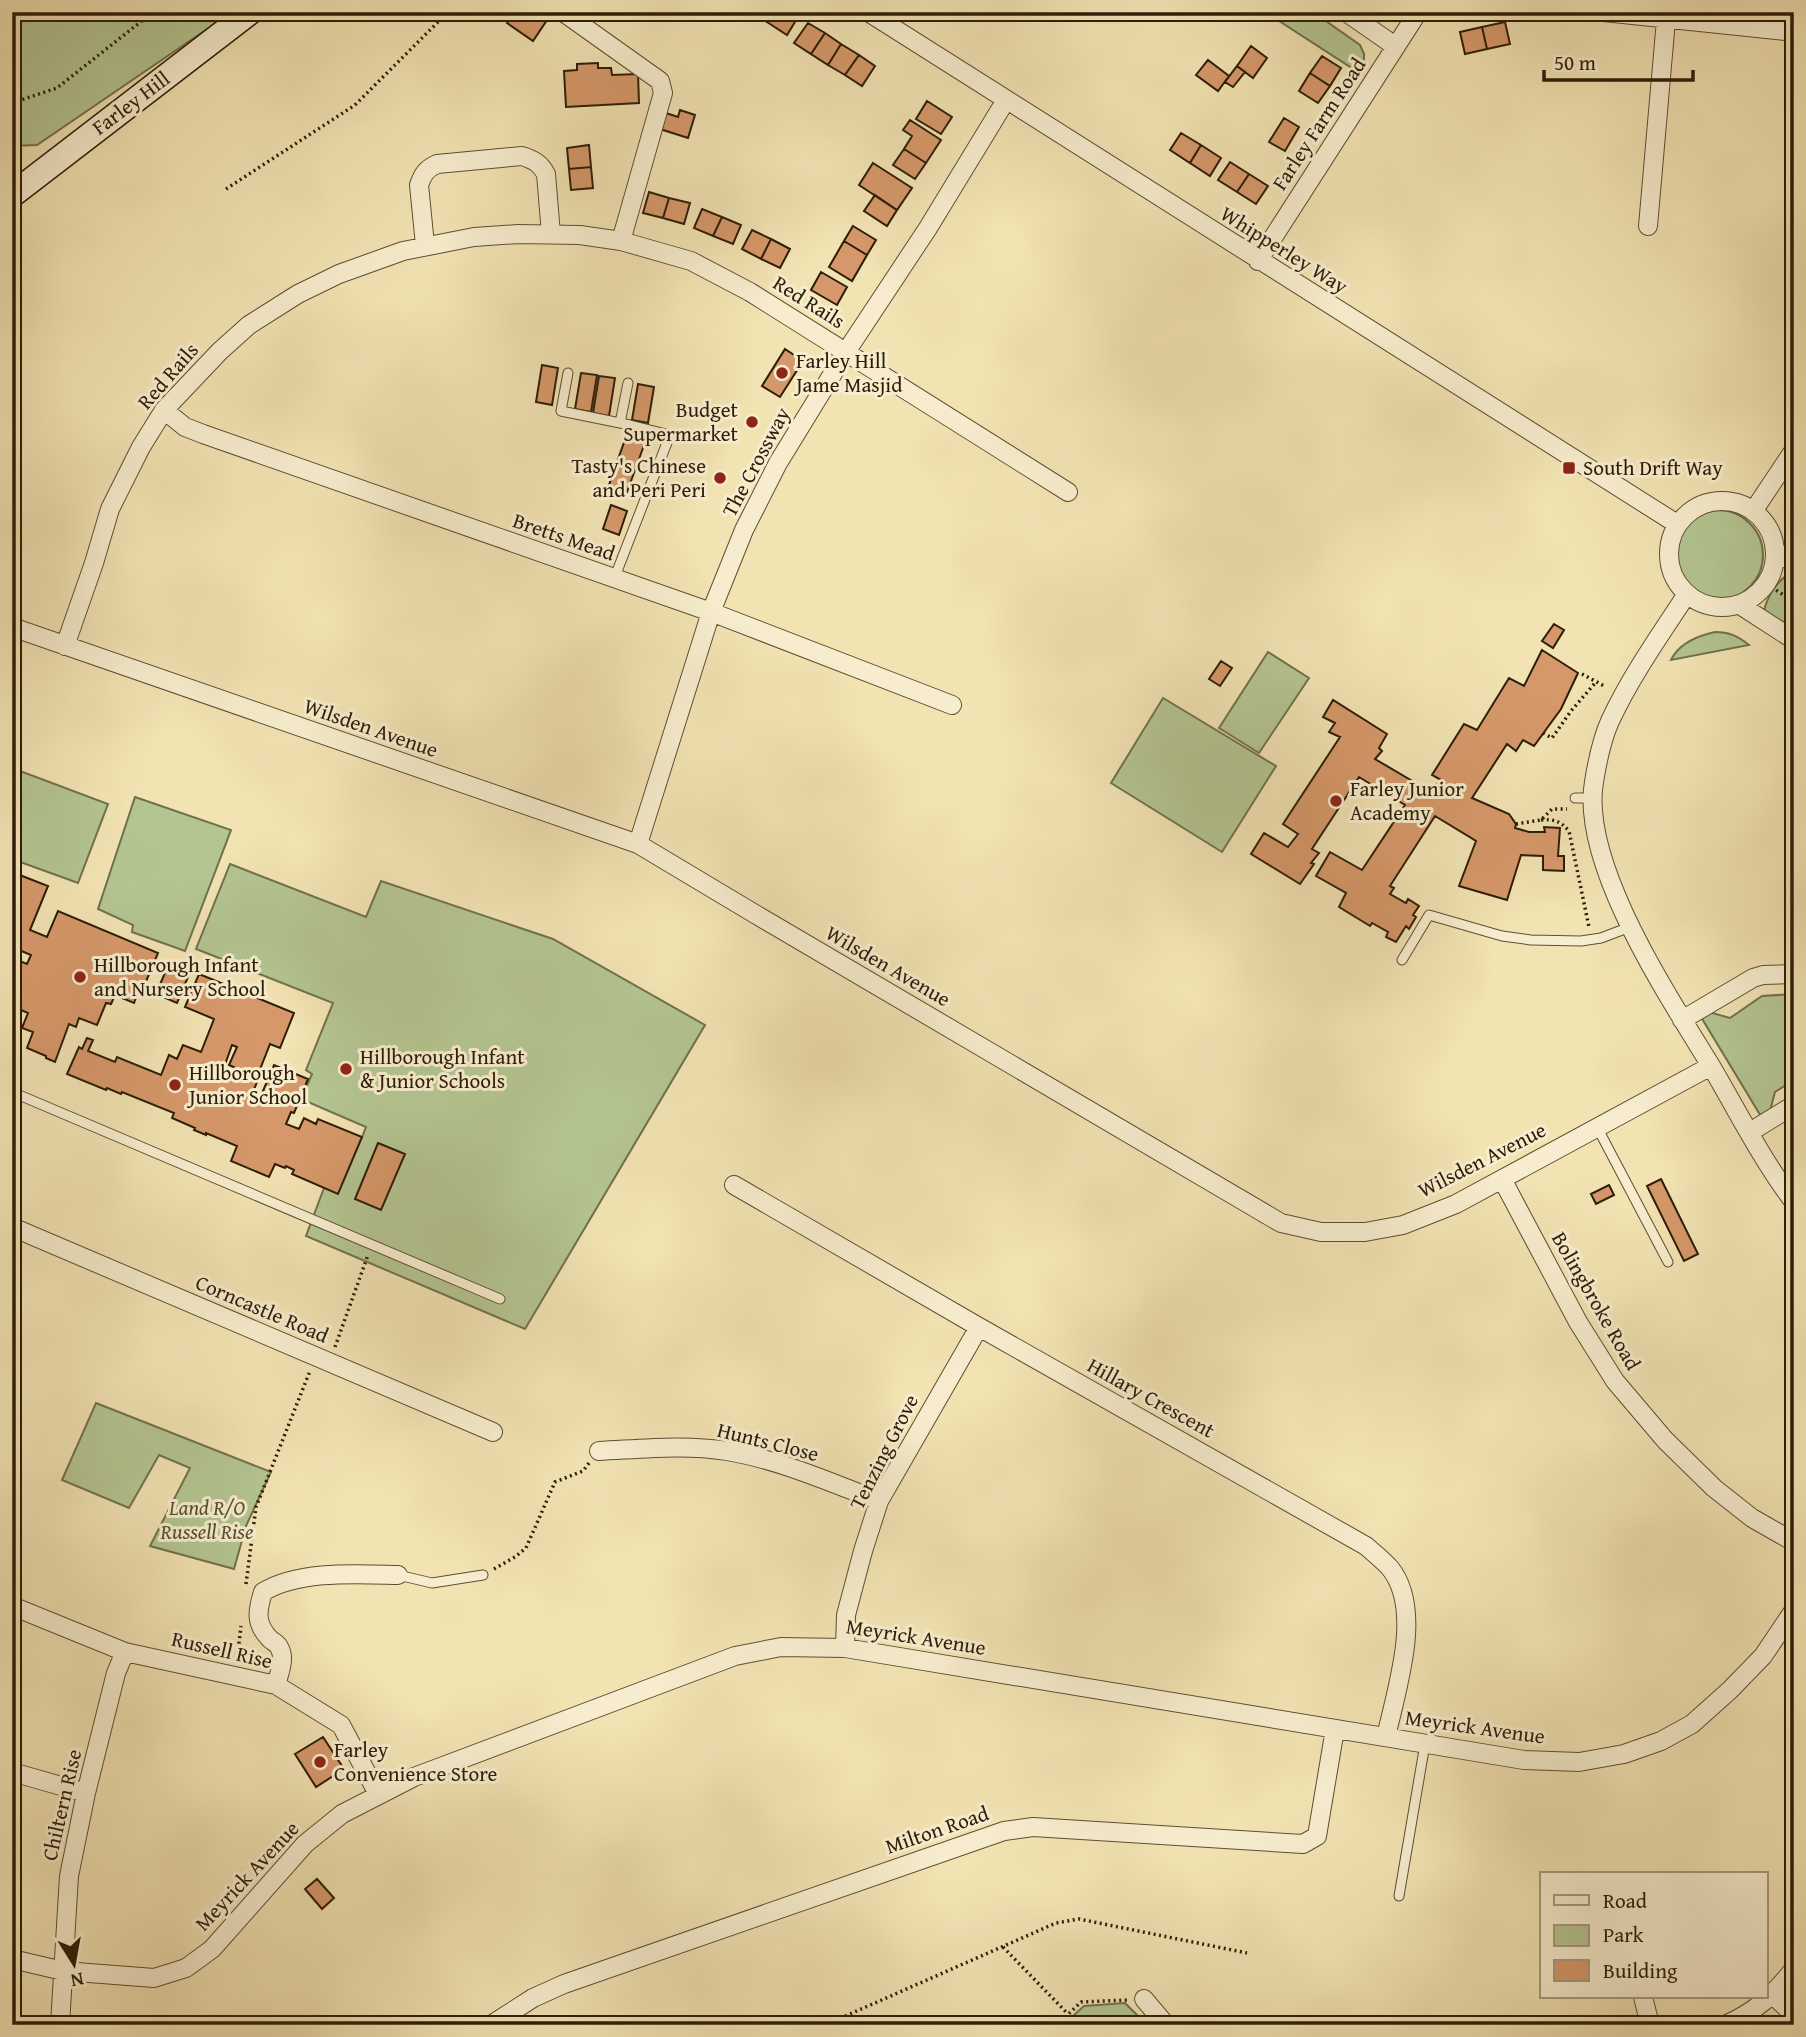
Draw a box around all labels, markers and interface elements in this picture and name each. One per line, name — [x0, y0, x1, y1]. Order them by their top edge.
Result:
scale bar — [1544, 38, 1692, 82]
text: 50 m — [1554, 47, 1596, 78]
street label: Farley Farm Road — [1264, 51, 1374, 196]
street label: Farley Hill — [85, 63, 176, 142]
street label: Whipperley Way — [1215, 198, 1354, 301]
street label: Red Rails — [767, 267, 851, 336]
street label: Red Rails — [130, 335, 206, 416]
place label: Farley Hill Jame Masjid — [793, 345, 903, 400]
marker: Farley Hill Jame Masjid — [774, 365, 790, 381]
place label: Budget Supermarket — [623, 394, 739, 449]
street label: The Crossway — [714, 401, 798, 522]
marker: Budget Supermarket — [744, 414, 760, 430]
place label: Tasty's Chinese and Peri Peri — [572, 450, 706, 505]
place label: South Drift Way — [1583, 452, 1723, 483]
marker: South Drift Way — [1561, 460, 1577, 476]
marker: Tasty's Chinese and Peri Peri — [712, 470, 728, 486]
street label: Bretts Mead — [509, 505, 620, 569]
street label: Wilsden Avenue — [300, 690, 443, 765]
place label: Farley Junior Academy — [1350, 773, 1464, 828]
marker: Farley Junior Academy — [1328, 793, 1344, 809]
street label: Wilsden Avenue — [820, 917, 957, 1014]
place label: Hillborough Infant and Nursery School — [94, 949, 266, 1004]
marker: Hillborough Infant and Nursery School — [72, 969, 88, 985]
place label: Hillborough Infant & Junior Schools — [360, 1041, 525, 1096]
place label: Hillborough Junior School — [186, 1057, 307, 1112]
marker: Hillborough Infant & Junior Schools — [338, 1061, 354, 1077]
marker: Hillborough Junior School — [167, 1077, 183, 1093]
street label: Wilsden Avenue — [1412, 1114, 1551, 1205]
street label: Bolingbroke Road — [1544, 1226, 1649, 1376]
street label: Corncastle Road — [191, 1267, 334, 1351]
street label: Hillary Crescent — [1082, 1350, 1221, 1446]
street label: Tenzing Grove — [841, 1389, 926, 1515]
street label: Hunts Close — [714, 1414, 822, 1469]
park label: Land R/O Russell Rise — [160, 1492, 253, 1547]
street label: Meyrick Avenue — [844, 1610, 988, 1663]
street label: Russell Rise — [169, 1623, 276, 1676]
street label: Meyrick Avenue — [1403, 1701, 1547, 1752]
place label: Farley Convenience Store — [334, 1734, 498, 1789]
street label: Chiltern Rise — [34, 1746, 89, 1864]
marker: Farley Convenience Store — [312, 1754, 328, 1770]
street label: Milton Road — [881, 1797, 993, 1862]
street label: Meyrick Avenue — [187, 1813, 306, 1938]
legend — [1540, 1872, 1768, 1998]
text: Road — [1603, 1885, 1648, 1916]
text: Park — [1603, 1919, 1644, 1950]
north arrow — [38, 1928, 108, 1998]
text: Building — [1603, 1955, 1678, 1986]
text: N — [68, 1966, 86, 1996]

